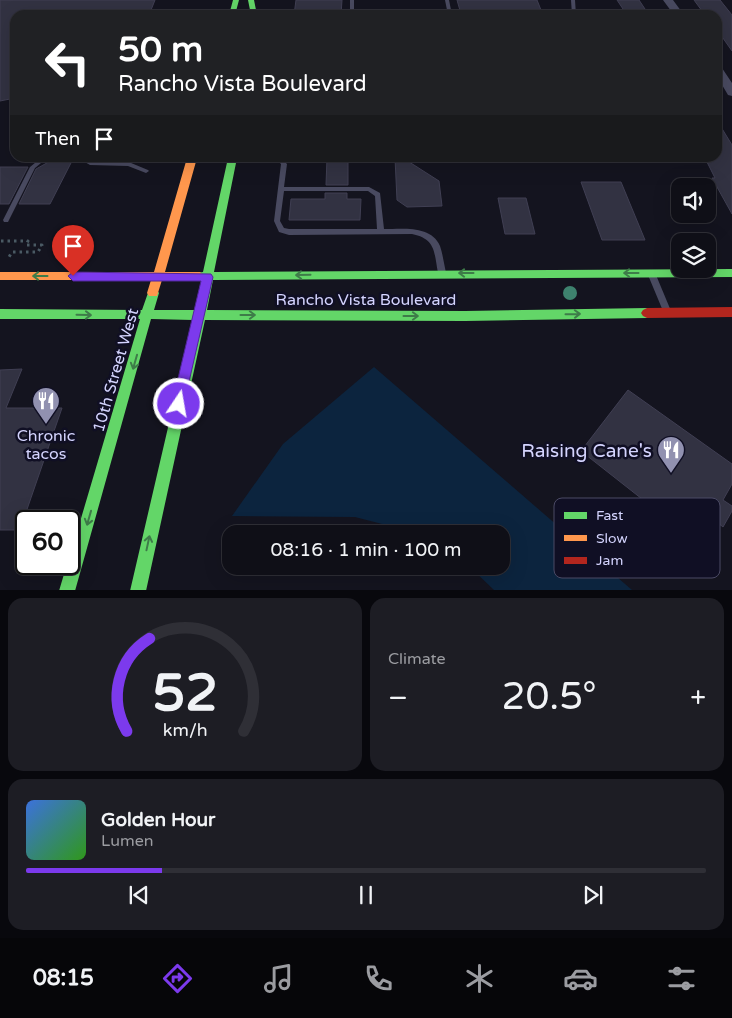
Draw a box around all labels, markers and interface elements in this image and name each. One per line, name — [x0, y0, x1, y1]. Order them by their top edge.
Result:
text: 50 m — [118, 29, 203, 71]
icon: left — [35, 30, 100, 95]
text: Rancho Vista Boulevard — [118, 71, 367, 97]
icon: arrive — [90, 125, 118, 153]
text: Then — [35, 128, 80, 150]
map controls — [671, 178, 716, 278]
button: sound — [671, 178, 716, 223]
pin — [52, 225, 94, 276]
icon: arrive — [59, 232, 87, 260]
button: layers — [671, 233, 716, 278]
one-way arrow — [458, 268, 474, 278]
one-way arrow — [623, 268, 640, 278]
one-way arrow — [32, 271, 48, 281]
one-way arrow — [296, 271, 312, 280]
street label: Rancho Vista Boulevard — [276, 290, 456, 310]
street label: 10th Street West — [89, 306, 143, 435]
one-way arrow — [565, 309, 581, 319]
one-way arrow — [75, 310, 91, 320]
one-way arrow — [240, 310, 256, 320]
one-way arrow — [402, 311, 419, 321]
one-way arrow — [129, 354, 139, 370]
position arrow — [152, 377, 204, 429]
restaurant icon: Chronic tacos — [31, 386, 61, 425]
place label: Chronic tacos — [17, 426, 75, 464]
restaurant icon: Raising Cane's — [656, 435, 686, 474]
place label: Raising Cane's — [521, 440, 652, 462]
legend — [554, 498, 720, 578]
text: Fast — [596, 507, 624, 524]
speed limit sign: 60 — [15, 510, 80, 575]
one-way arrow — [83, 510, 93, 526]
text: Slow — [596, 530, 628, 547]
one-way arrow — [144, 535, 154, 551]
text: 08:16 · 1 min · 100 m — [270, 539, 462, 561]
text: Jam — [596, 552, 623, 569]
text: Climate — [388, 649, 446, 669]
text: 52 — [152, 662, 218, 725]
text: 20.5° — [502, 674, 597, 720]
text: − — [388, 681, 408, 715]
text: + — [690, 681, 706, 715]
text: km/h — [163, 720, 207, 741]
text: Golden Hour — [101, 809, 215, 831]
text: Lumen — [101, 831, 153, 851]
icon: previous — [125, 881, 153, 909]
icon: pause — [352, 881, 380, 909]
icon: next — [579, 881, 607, 909]
icon: directions — [160, 961, 195, 996]
icon: music — [261, 961, 296, 996]
icon: phone — [361, 961, 396, 996]
icon: climate — [462, 961, 497, 996]
icon: car — [563, 961, 598, 996]
icon: filters — [664, 961, 699, 996]
text: 08:15 — [33, 965, 94, 991]

